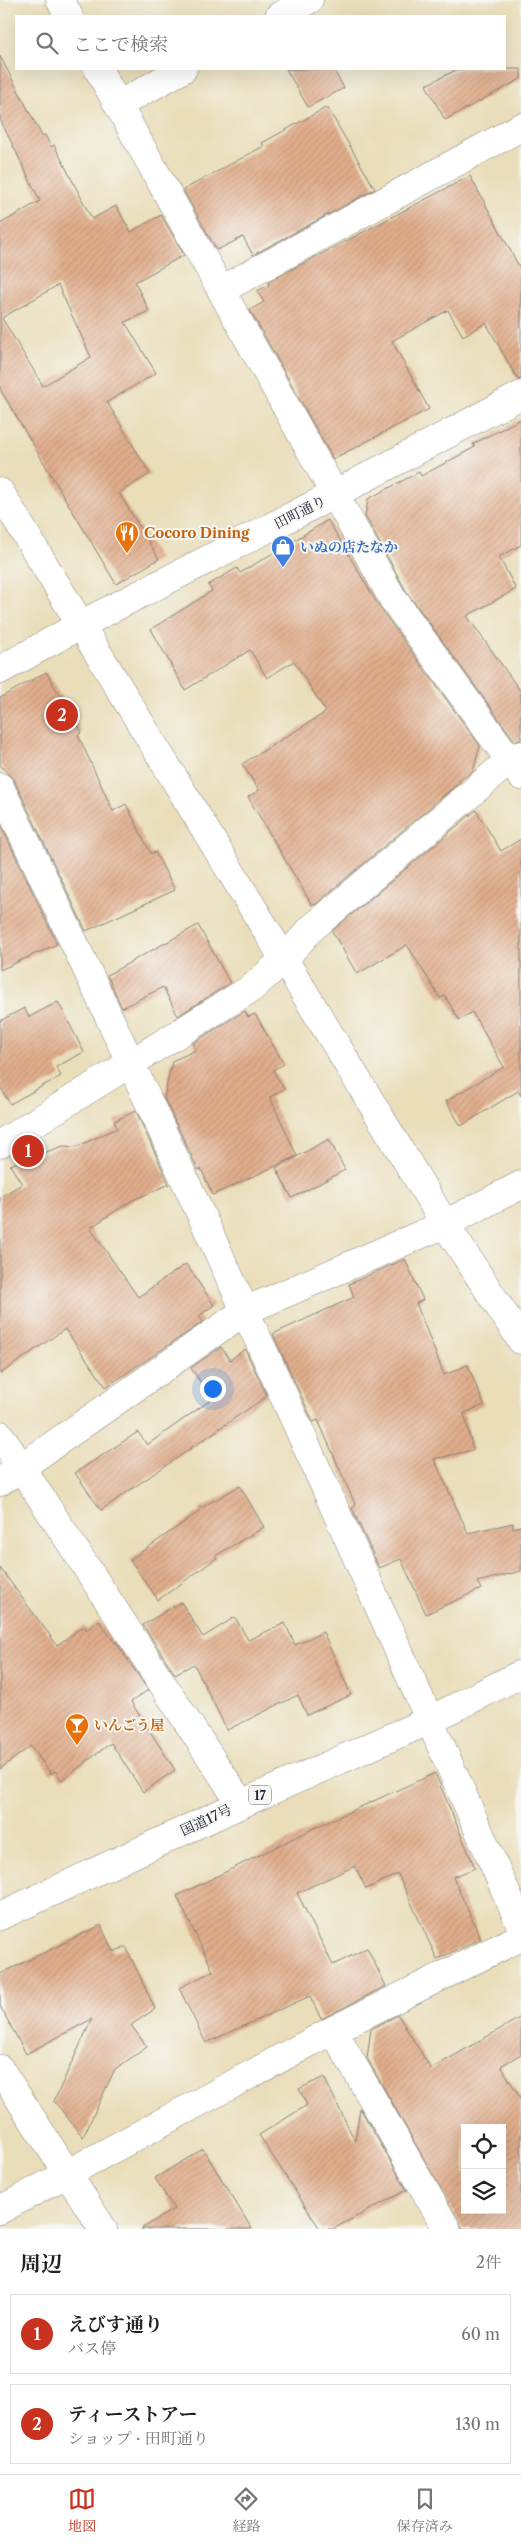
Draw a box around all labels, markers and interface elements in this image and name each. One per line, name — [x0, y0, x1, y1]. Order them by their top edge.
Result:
search box — [15, 15, 506, 70]
icon: search — [33, 29, 61, 57]
text: ここで検索 — [73, 33, 168, 56]
street label: 田町通り — [271, 491, 329, 533]
restaurant icon: Cocoro Dining — [114, 520, 140, 554]
place label: Cocoro Dining — [144, 524, 250, 542]
shop icon: いぬの店たなか — [270, 534, 296, 568]
place label: いぬの店たなか — [300, 538, 398, 556]
pin: 2 — [46, 696, 78, 734]
pin: 1 — [12, 1132, 44, 1170]
your location — [200, 1376, 226, 1402]
bar icon: いんごう屋 — [64, 1712, 90, 1746]
place label: いんごう屋 — [94, 1716, 164, 1734]
road number: 17 — [249, 1786, 271, 1804]
street label: 国道17号 — [177, 1800, 235, 1840]
map controls — [461, 2124, 506, 2214]
button: locate — [461, 2124, 506, 2169]
button: layers — [461, 2169, 506, 2214]
text: 周辺 — [20, 2251, 62, 2276]
text: 2件 — [476, 2252, 501, 2272]
text: えびす通り — [68, 2313, 163, 2336]
text: 1 — [33, 2324, 41, 2344]
text: 60 m — [461, 2324, 500, 2344]
text: バス停 — [68, 2338, 116, 2358]
text: ティーストアー — [68, 2403, 197, 2426]
text: 2 — [32, 2414, 42, 2434]
text: 130 m — [455, 2414, 500, 2434]
text: ショップ · 田町通り — [68, 2428, 209, 2448]
tab: 地図 — [68, 2485, 96, 2535]
tab: 経路 — [232, 2485, 260, 2535]
tab: 保存済み — [397, 2485, 453, 2535]

